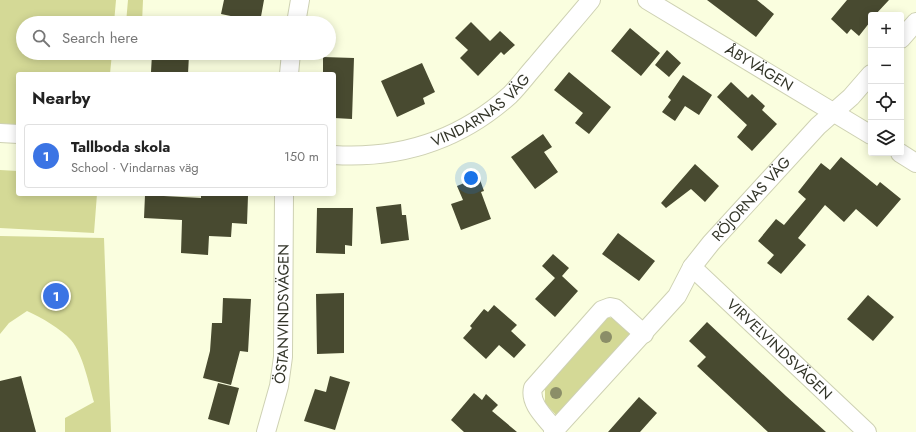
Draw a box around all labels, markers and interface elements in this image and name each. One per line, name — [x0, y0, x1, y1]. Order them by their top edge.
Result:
map controls — [868, 12, 904, 156]
button: + — [868, 12, 904, 48]
search box — [16, 16, 336, 60]
icon: search — [30, 27, 52, 49]
text: Search here — [62, 27, 138, 49]
street label: ÅBYVÄGEN — [721, 39, 797, 97]
button: − — [868, 48, 904, 84]
street label: VINDARNAS VÄG — [428, 69, 535, 152]
button: locate — [868, 84, 904, 120]
text: Nearby — [32, 86, 90, 110]
button: layers — [868, 120, 904, 156]
text: Tallboda skola — [71, 136, 170, 158]
text: 1 — [43, 147, 49, 166]
text: 150 m — [284, 147, 319, 166]
street label: RÖJORNAS VÄG — [707, 152, 796, 246]
text: School · Vindarnas väg — [71, 158, 199, 177]
your location — [461, 168, 481, 188]
street label: ÖSTANVINDSVÄGEN — [268, 244, 295, 385]
pin: 1 — [43, 281, 69, 311]
street label: VIRVELVINDSVÄGEN — [721, 294, 837, 405]

